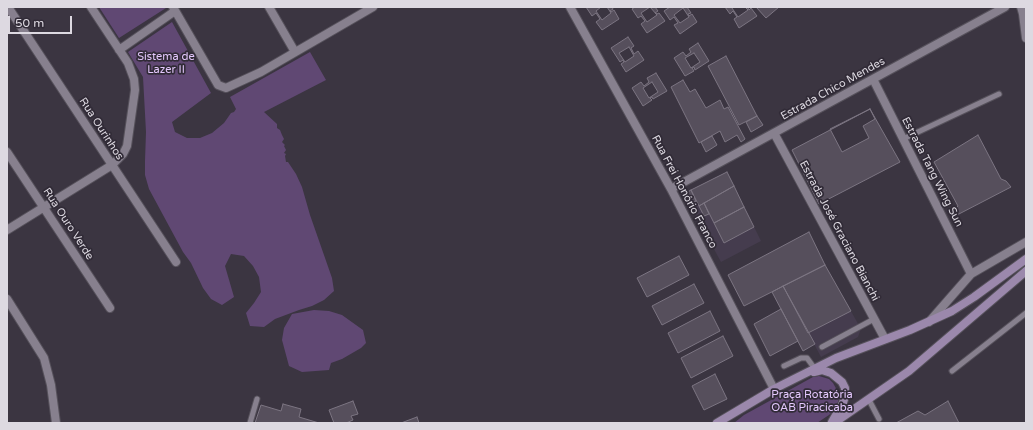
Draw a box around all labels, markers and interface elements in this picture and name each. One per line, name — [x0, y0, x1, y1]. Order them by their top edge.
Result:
scale bar — [10, 8, 74, 34]
text: 50 m — [15, 16, 44, 30]
park label: Sistema de Lazer II — [137, 50, 195, 76]
street label: Estrada Chico Mendes — [779, 55, 887, 123]
street label: Rua Ourinhos — [76, 95, 126, 163]
street label: Estrada Tang Wing Sun — [899, 115, 965, 229]
street label: Rua Frei Honório Franco — [648, 133, 720, 251]
street label: Estrada José Graciano Bianchi — [796, 159, 882, 303]
street label: Rua Ouro Verde — [40, 186, 96, 262]
park label: Praça Rotatória OAB Piracicaba — [771, 388, 853, 414]

